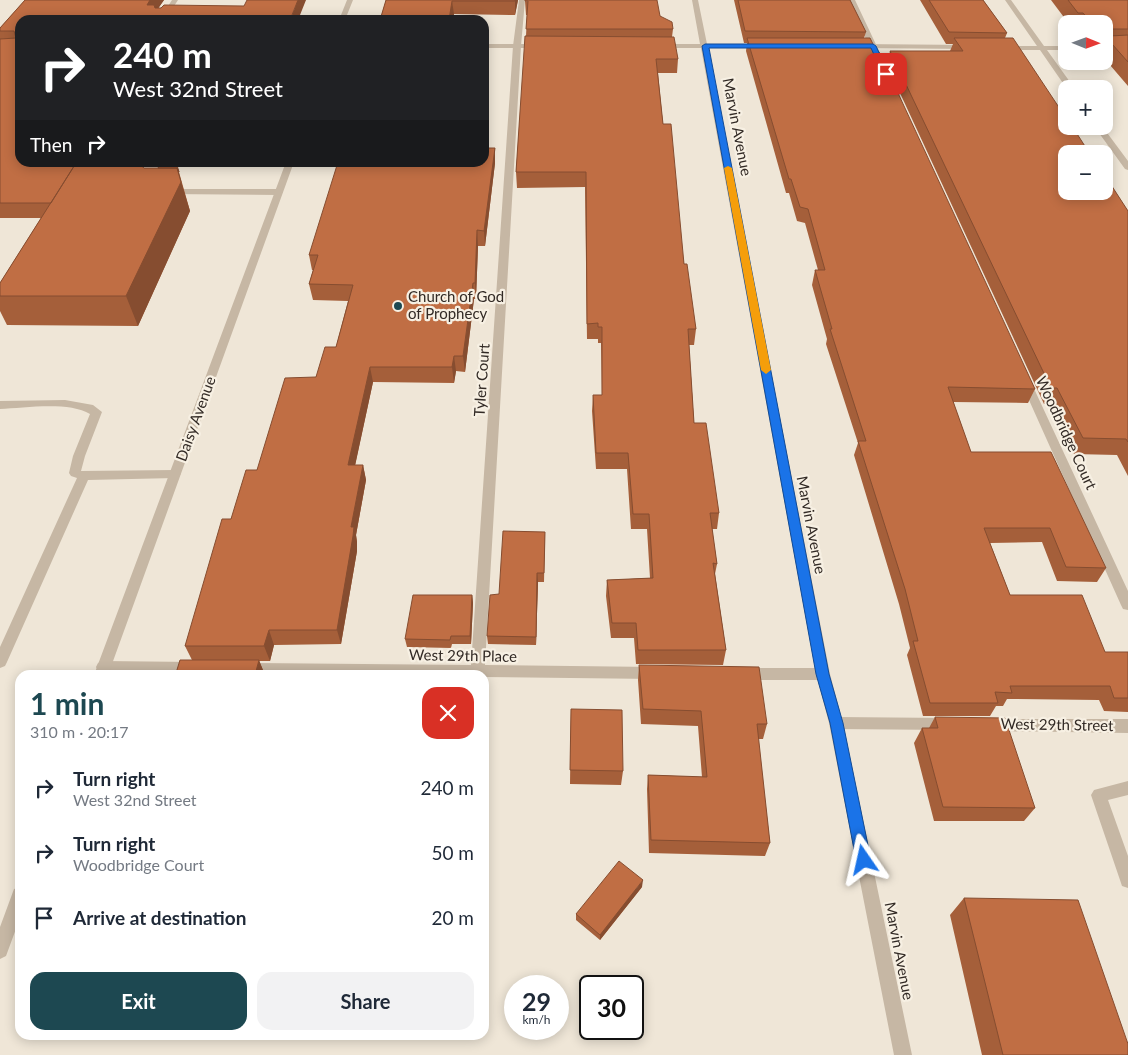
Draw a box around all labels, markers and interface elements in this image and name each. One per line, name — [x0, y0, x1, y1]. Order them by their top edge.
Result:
north arrow — [1058, 15, 1112, 70]
map controls — [1058, 15, 1113, 200]
text: 240 m — [113, 33, 212, 75]
icon: right — [30, 35, 95, 100]
pin — [865, 53, 907, 95]
icon: arrive — [872, 60, 900, 88]
text: West 32nd Street — [113, 75, 283, 102]
street label: Marvin Avenue — [720, 76, 756, 177]
button: + — [1058, 80, 1113, 135]
icon: right — [82, 130, 110, 158]
text: Then — [30, 133, 72, 156]
button: − — [1058, 145, 1113, 200]
place label: Church of God of Prophecy — [408, 287, 504, 322]
marker: Church of God of Prophecy — [392, 300, 404, 312]
street label: Tyler Court — [469, 342, 493, 417]
street label: Woodbridge Court — [1033, 373, 1101, 493]
street label: Daisy Avenue — [171, 374, 219, 464]
street label: Marvin Avenue — [794, 474, 830, 575]
street label: West 29th Place — [409, 645, 517, 665]
text: 1 min — [30, 685, 104, 721]
button: close — [422, 687, 474, 739]
street label: West 29th Street — [1000, 714, 1114, 734]
text: 310 m · 20:17 — [30, 722, 129, 741]
text: Turn right — [73, 767, 155, 790]
icon: right — [30, 774, 58, 802]
text: 240 m — [420, 776, 474, 799]
text: West 32nd Street — [73, 790, 197, 809]
text: Turn right — [73, 832, 155, 855]
position arrow — [837, 833, 889, 885]
icon: right — [30, 839, 58, 867]
text: 50 m — [431, 841, 474, 864]
text: Woodbridge Court — [73, 855, 204, 874]
street label: Marvin Avenue — [882, 900, 918, 1001]
icon: arrive — [30, 904, 58, 932]
text: Arrive at destination — [73, 906, 246, 929]
text: 20 m — [431, 906, 474, 929]
button: Exit — [30, 972, 247, 1030]
button: Share — [257, 972, 474, 1030]
speed limit sign: 30 — [579, 975, 644, 1040]
text: 29 — [522, 986, 551, 1016]
text: km/h — [522, 1012, 551, 1027]

